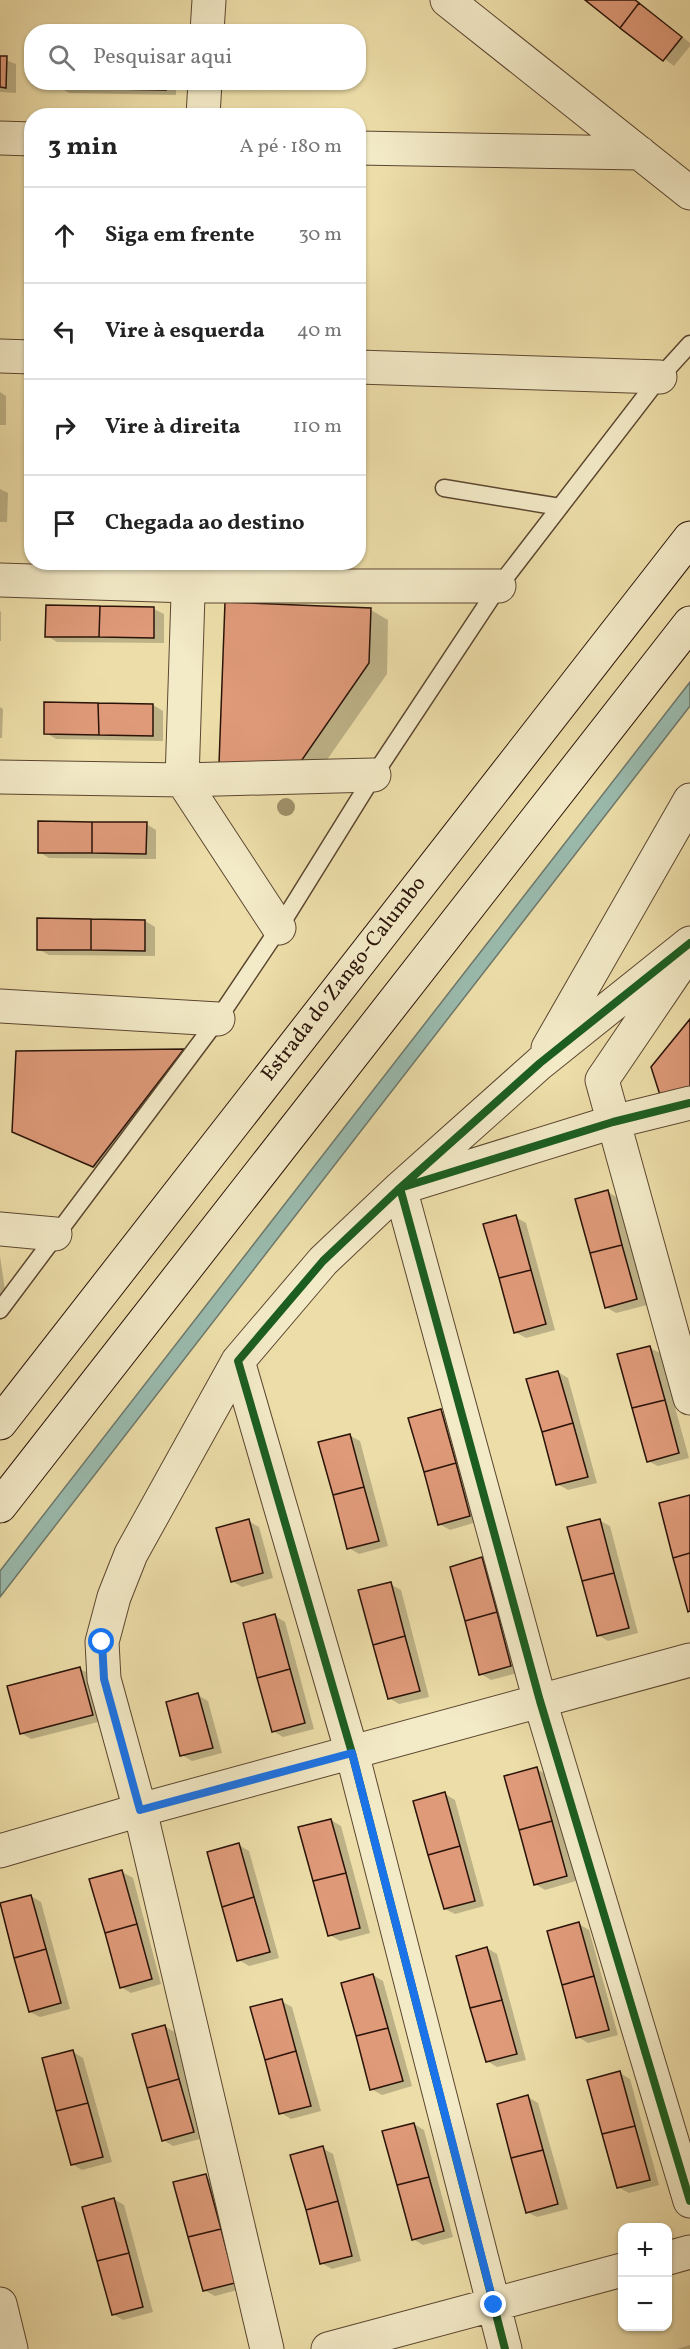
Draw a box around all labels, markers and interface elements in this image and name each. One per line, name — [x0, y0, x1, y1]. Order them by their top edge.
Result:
search box — [24, 24, 366, 90]
icon: search — [45, 41, 78, 74]
text: Pesquisar aqui — [93, 42, 232, 73]
text: 3 min — [48, 129, 118, 165]
text: A pé · 180 m — [239, 133, 342, 161]
icon: ahead — [48, 219, 81, 252]
text: Siga em frente — [105, 220, 255, 251]
text: 30 m — [298, 221, 342, 249]
icon: left — [48, 315, 81, 348]
text: Vire à esquerda — [105, 316, 265, 347]
text: 40 m — [297, 317, 342, 345]
icon: right — [48, 411, 81, 444]
text: Vire à direita — [105, 412, 241, 443]
text: 110 m — [293, 413, 342, 441]
icon: arrive — [48, 507, 81, 540]
text: Chegada ao destino — [105, 508, 305, 539]
street label: Estrada do Zango-Calumbo — [255, 870, 433, 1088]
route start — [88, 1628, 114, 1654]
map controls — [618, 2223, 672, 2331]
button: + — [618, 2223, 672, 2277]
button: − — [618, 2277, 672, 2331]
route end — [480, 2291, 506, 2317]

